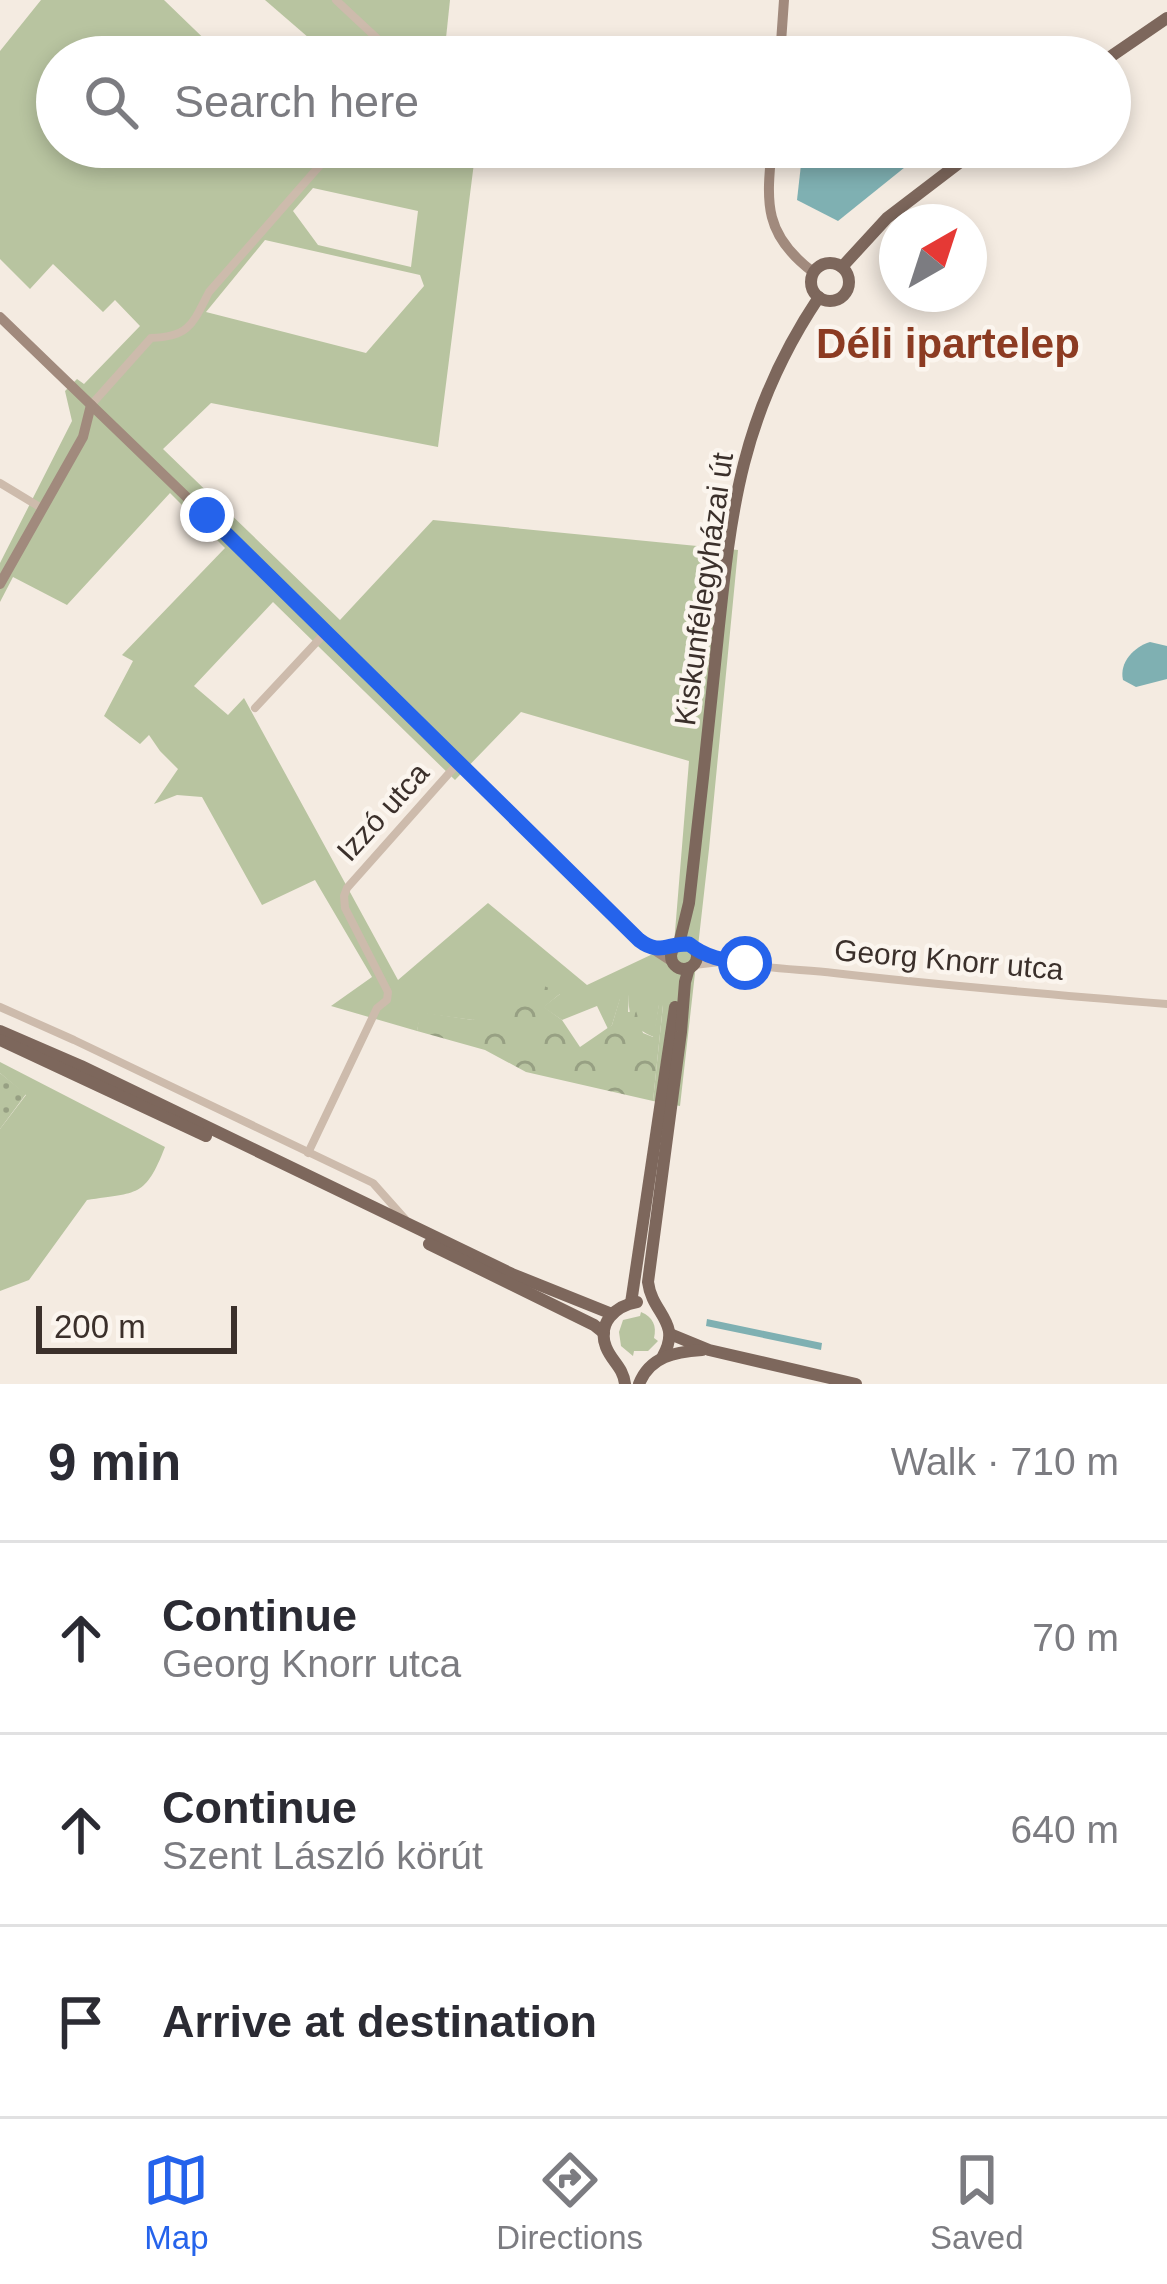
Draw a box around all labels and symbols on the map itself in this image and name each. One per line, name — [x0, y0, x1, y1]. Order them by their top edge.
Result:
north arrow — [879, 204, 987, 312]
district label: Déli ipartelep — [816, 320, 1080, 367]
street label: Kiskunfélegyházai út — [668, 450, 739, 727]
route end — [180, 488, 234, 542]
street label: Izzó utca — [330, 756, 435, 867]
street label: Georg Knorr utca — [833, 933, 1065, 986]
route start — [718, 936, 772, 990]
scale bar — [36, 1300, 237, 1353]

